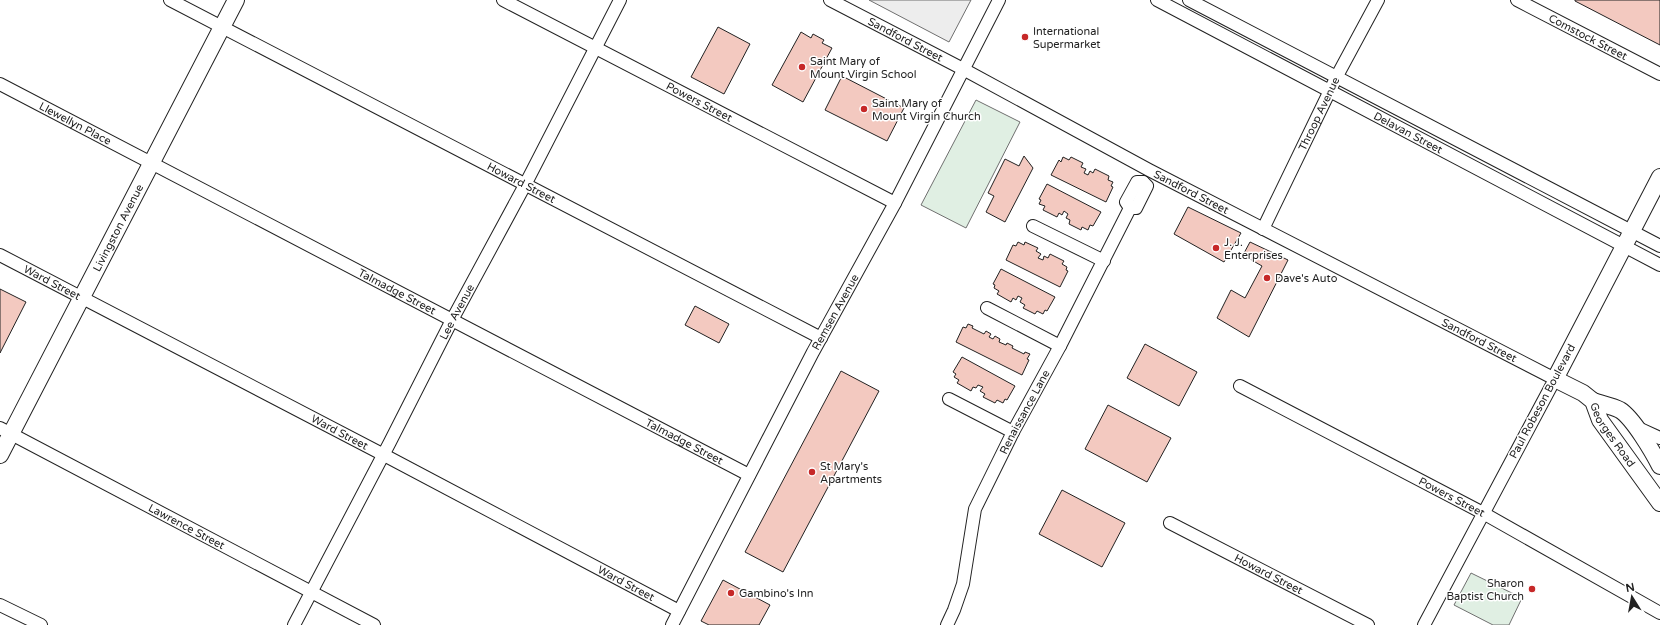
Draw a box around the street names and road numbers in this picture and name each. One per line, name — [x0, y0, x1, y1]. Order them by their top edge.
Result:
street label: Comstock Street — [1546, 12, 1629, 63]
street label: Sandford Street — [866, 15, 945, 64]
street label: Throop Avenue — [1296, 75, 1342, 153]
street label: Powers Street — [664, 80, 734, 125]
street label: Llewellyn Place — [37, 100, 113, 148]
street label: Delavan Street — [1371, 109, 1445, 156]
street label: Howard Street — [485, 160, 557, 206]
street label: Sandford Street — [1151, 168, 1231, 217]
street label: Livingston Avenue — [90, 182, 146, 274]
street label: Ward Street — [21, 263, 83, 303]
street label: Talmadge Street — [356, 266, 438, 317]
street label: Remsen Avenue — [809, 272, 862, 352]
street label: Lee Avenue — [437, 282, 477, 342]
street label: Sandford Street — [1439, 316, 1519, 365]
street label: Paul Robeson Boulevard — [1507, 342, 1578, 461]
street label: Renaissance Lane — [997, 368, 1053, 456]
street label: Georges Road — [1587, 401, 1638, 470]
street label: Ward Street — [309, 412, 370, 453]
street label: Talmadge Street — [643, 416, 725, 467]
street label: Powers Street — [1416, 475, 1487, 520]
street label: Lawrence Street — [146, 501, 227, 552]
street label: Howard Street — [1232, 551, 1305, 597]
street label: Ward Street — [595, 563, 657, 604]

